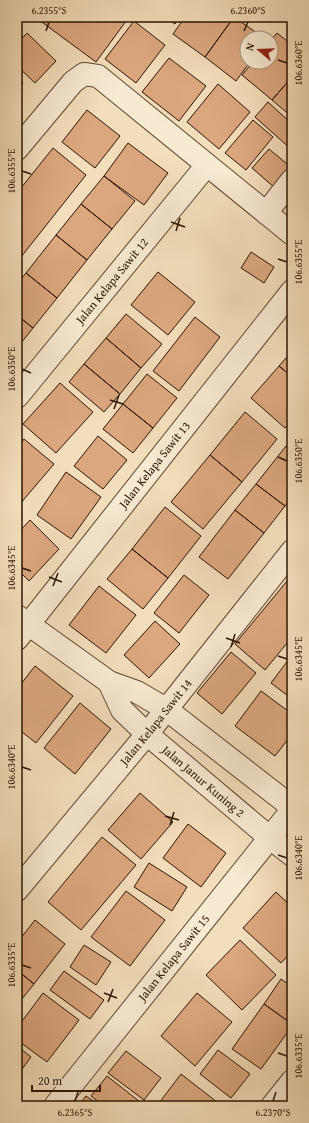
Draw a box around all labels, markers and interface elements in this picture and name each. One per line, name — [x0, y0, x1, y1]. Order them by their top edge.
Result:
text: 6.2355°S — [32, 3, 67, 18]
text: 6.2360°S — [231, 3, 266, 18]
north arrow — [239, 30, 279, 70]
text: N — [241, 40, 259, 53]
text: 106.6360°E — [291, 41, 306, 85]
text: 106.6355°E — [4, 149, 19, 193]
street label: Jalan Kelapa Sawit 12 — [70, 234, 152, 329]
text: 106.6355°E — [291, 240, 306, 284]
text: 106.6350°E — [4, 347, 19, 391]
street label: Jalan Kelapa Sawit 13 — [113, 417, 194, 513]
text: 106.6350°E — [291, 439, 306, 483]
text: 106.6345°E — [4, 546, 19, 590]
text: 106.6345°E — [291, 637, 306, 681]
street label: Jalan Kelapa Sawit 14 — [114, 675, 196, 770]
street label: Jalan Janur Kuning 2 — [157, 740, 249, 821]
text: 106.6340°E — [4, 745, 19, 789]
text: 106.6340°E — [291, 836, 306, 880]
street label: Jalan Kelapa Sawit 15 — [132, 910, 213, 1006]
text: 106.6335°E — [4, 943, 19, 987]
text: 106.6335°E — [291, 1034, 306, 1078]
scale bar — [32, 1067, 100, 1093]
text: 20 m — [38, 1072, 62, 1089]
text: 6.2365°S — [58, 1105, 93, 1120]
text: 6.2370°S — [256, 1105, 291, 1120]

